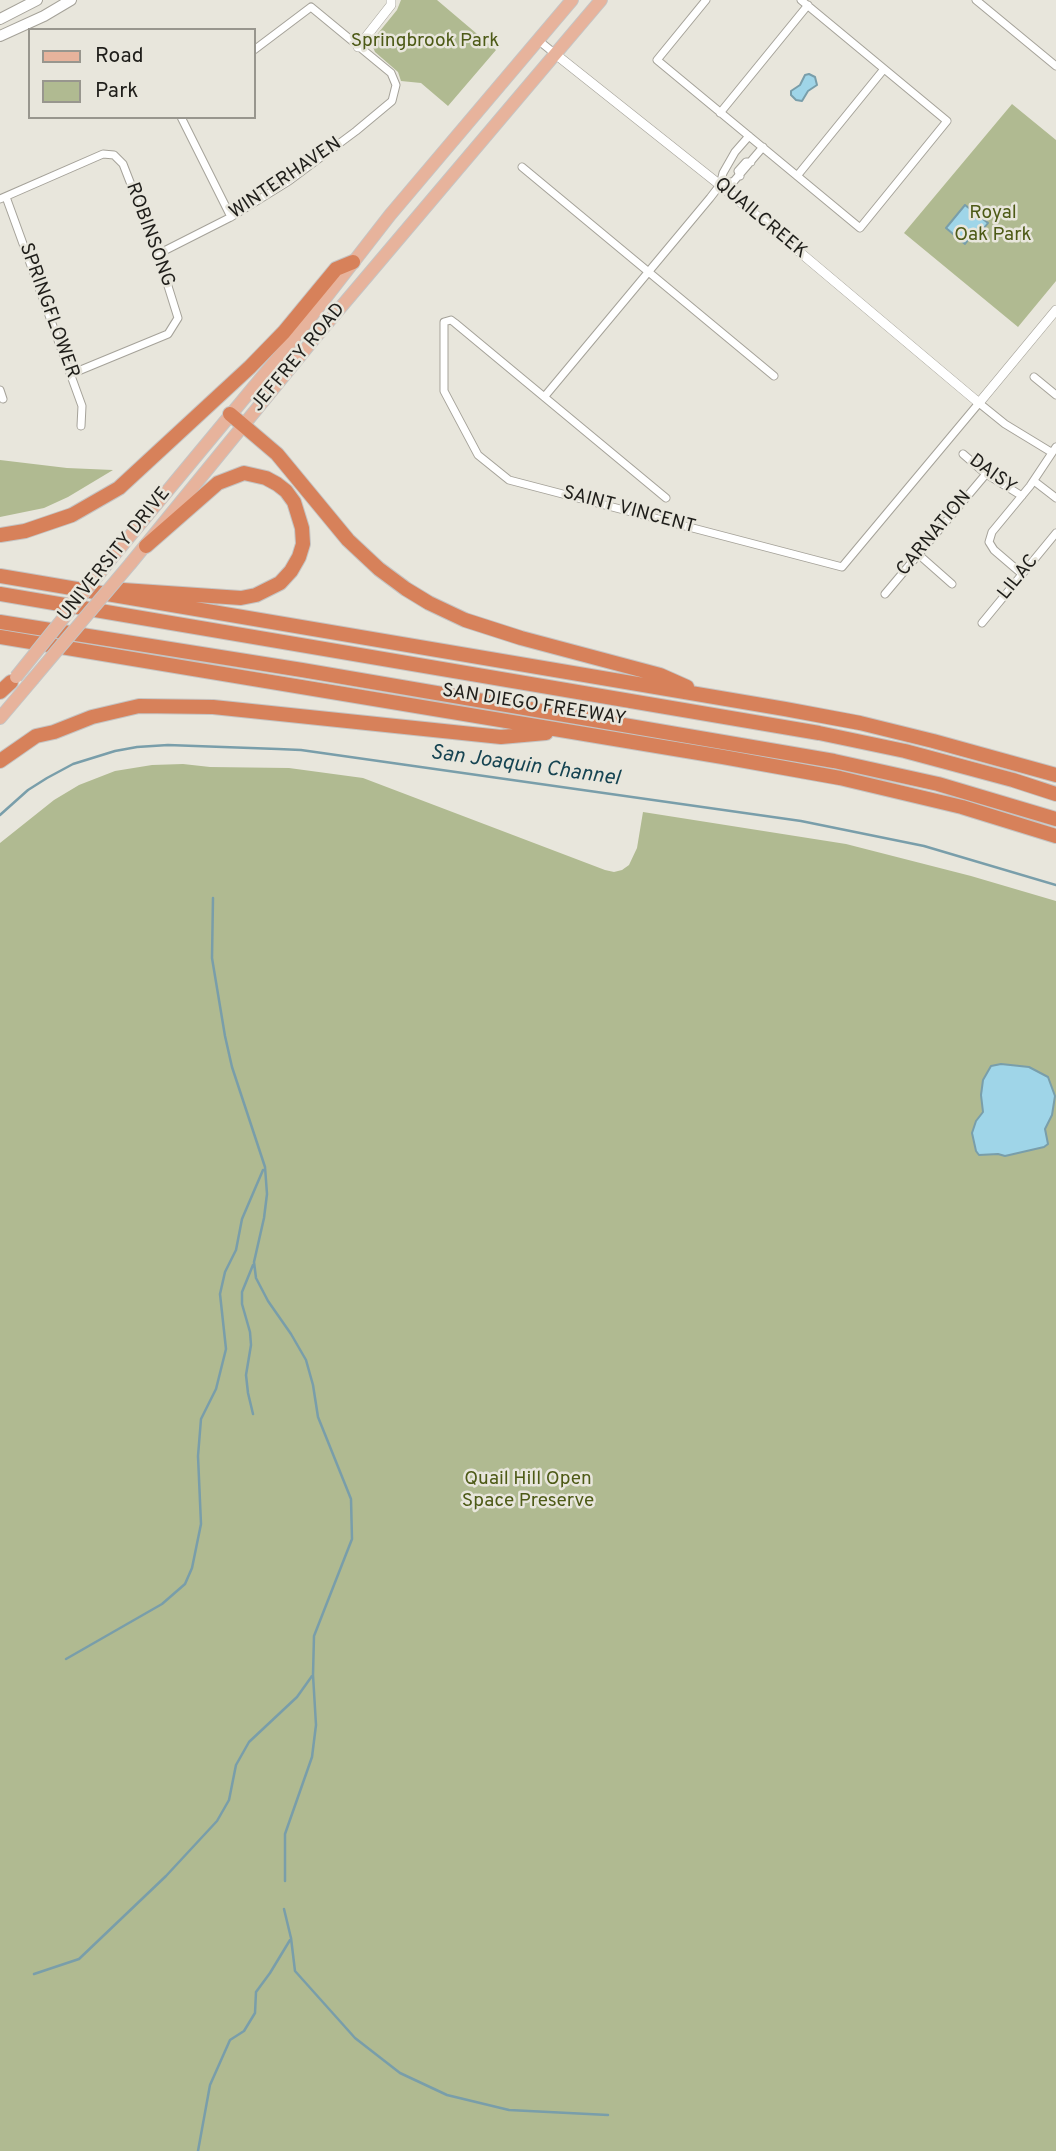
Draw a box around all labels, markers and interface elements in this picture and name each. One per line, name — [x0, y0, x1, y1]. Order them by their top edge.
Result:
legend — [28, 28, 256, 119]
park label: Springbrook Park — [351, 31, 499, 53]
text: Road — [95, 43, 144, 70]
text: Park — [95, 78, 138, 105]
street label: WINTERHAVEN — [226, 133, 346, 225]
street label: QUAILCREEK — [709, 174, 811, 264]
street label: ROBINSONG — [120, 180, 178, 290]
park label: Royal Oak Park — [954, 203, 1032, 247]
street label: SPRINGFLOWER — [13, 240, 83, 382]
street label: JEFFREY ROAD — [247, 299, 351, 417]
street label: DAISY — [964, 450, 1020, 500]
street label: SAINT VINCENT — [560, 482, 698, 540]
street label: UNIVERSITY DRIVE — [54, 483, 176, 627]
street label: CARNATION — [893, 487, 977, 581]
street label: LILAC — [994, 551, 1044, 605]
street label: SAN DIEGO FREEWAY — [440, 680, 628, 732]
water label: San Joaquin Channel — [429, 741, 621, 793]
park label: Quail Hill Open Space Preserve — [462, 1469, 594, 1513]

